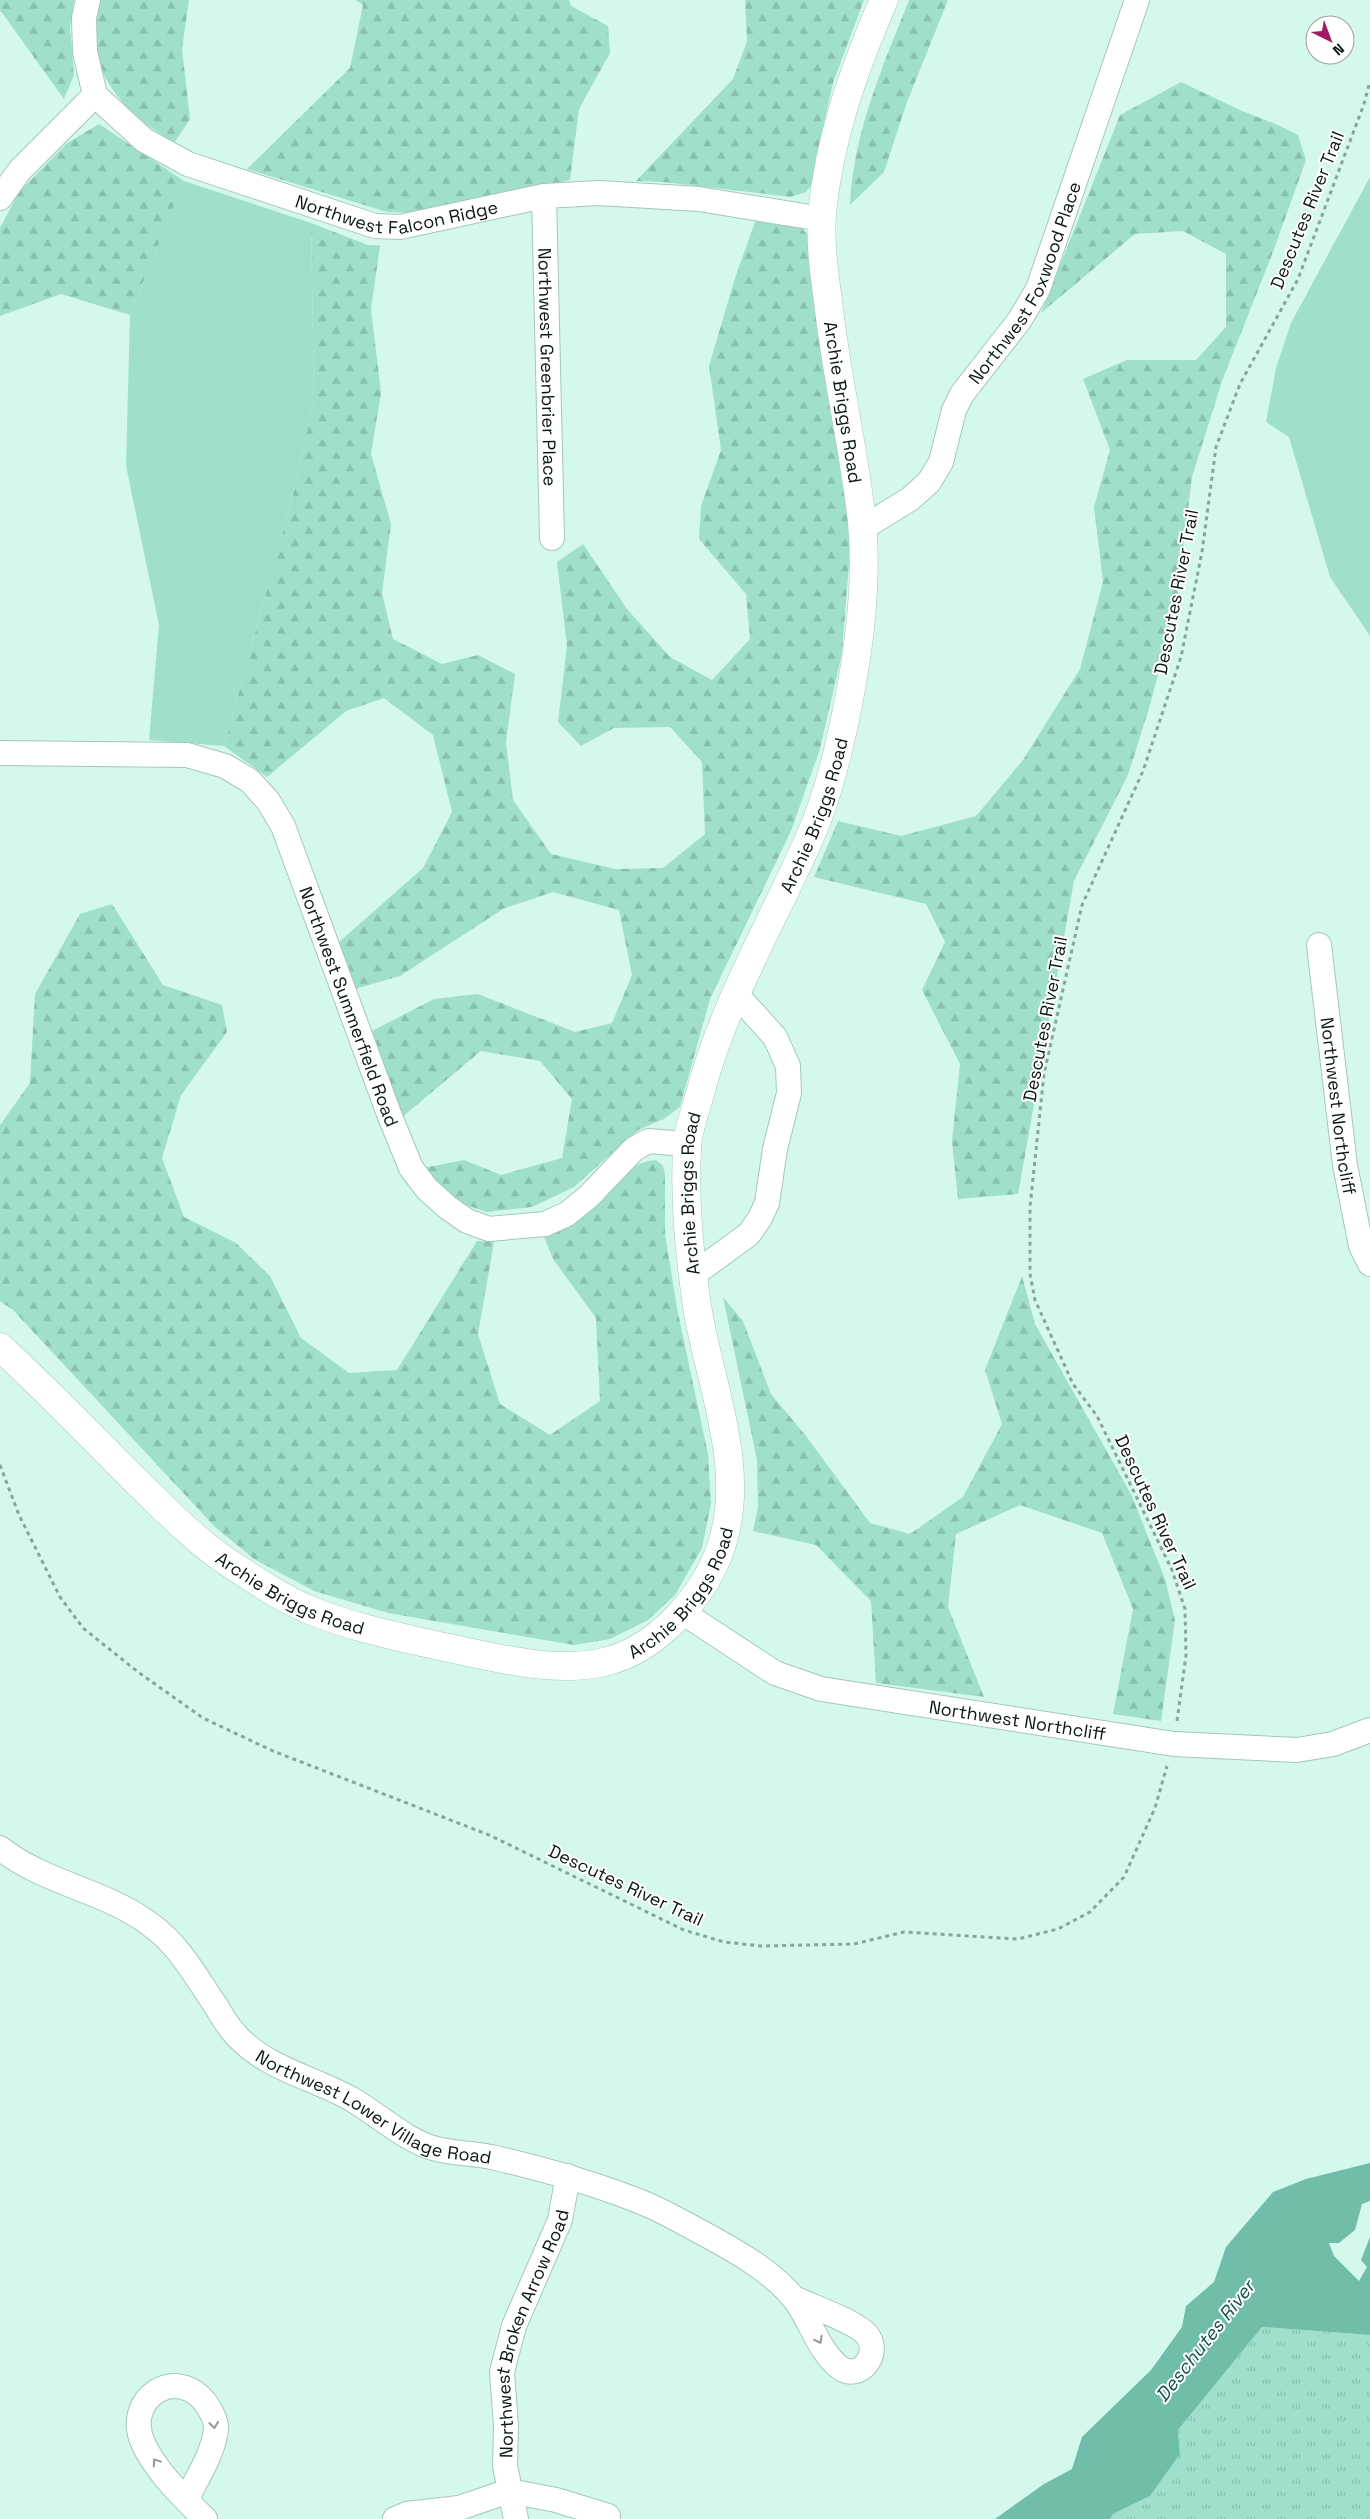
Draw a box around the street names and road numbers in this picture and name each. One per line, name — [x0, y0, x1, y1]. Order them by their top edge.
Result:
street label: Descutes River Trail — [1265, 128, 1349, 292]
street label: Northwest Foxwood Place — [963, 178, 1085, 388]
street label: Northwest Falcon Ridge — [292, 189, 500, 239]
street label: Northwest Greenbrier Place — [534, 247, 562, 487]
street label: Archie Briggs Road — [819, 319, 867, 485]
street label: Descutes River Trail — [1149, 507, 1203, 677]
street label: Archie Briggs Road — [774, 735, 852, 896]
street label: Northwest Summerfield Road — [295, 883, 404, 1130]
street label: Descutes River Trail — [1018, 934, 1072, 1104]
street label: Northwest Northcliff — [1316, 1016, 1362, 1197]
street label: Archie Briggs Road — [675, 1109, 705, 1276]
street label: Descutes River Trail — [1110, 1431, 1202, 1593]
street label: Archie Briggs Road — [624, 1525, 738, 1663]
street label: Archie Briggs Road — [212, 1546, 367, 1639]
street label: Northwest Northcliff — [928, 1695, 1108, 1745]
street label: Descutes River Trail — [545, 1839, 707, 1931]
street label: Northwest Lower Village Road — [252, 2044, 493, 2168]
street label: Northwest Broken Arrow Road — [490, 2208, 573, 2458]

